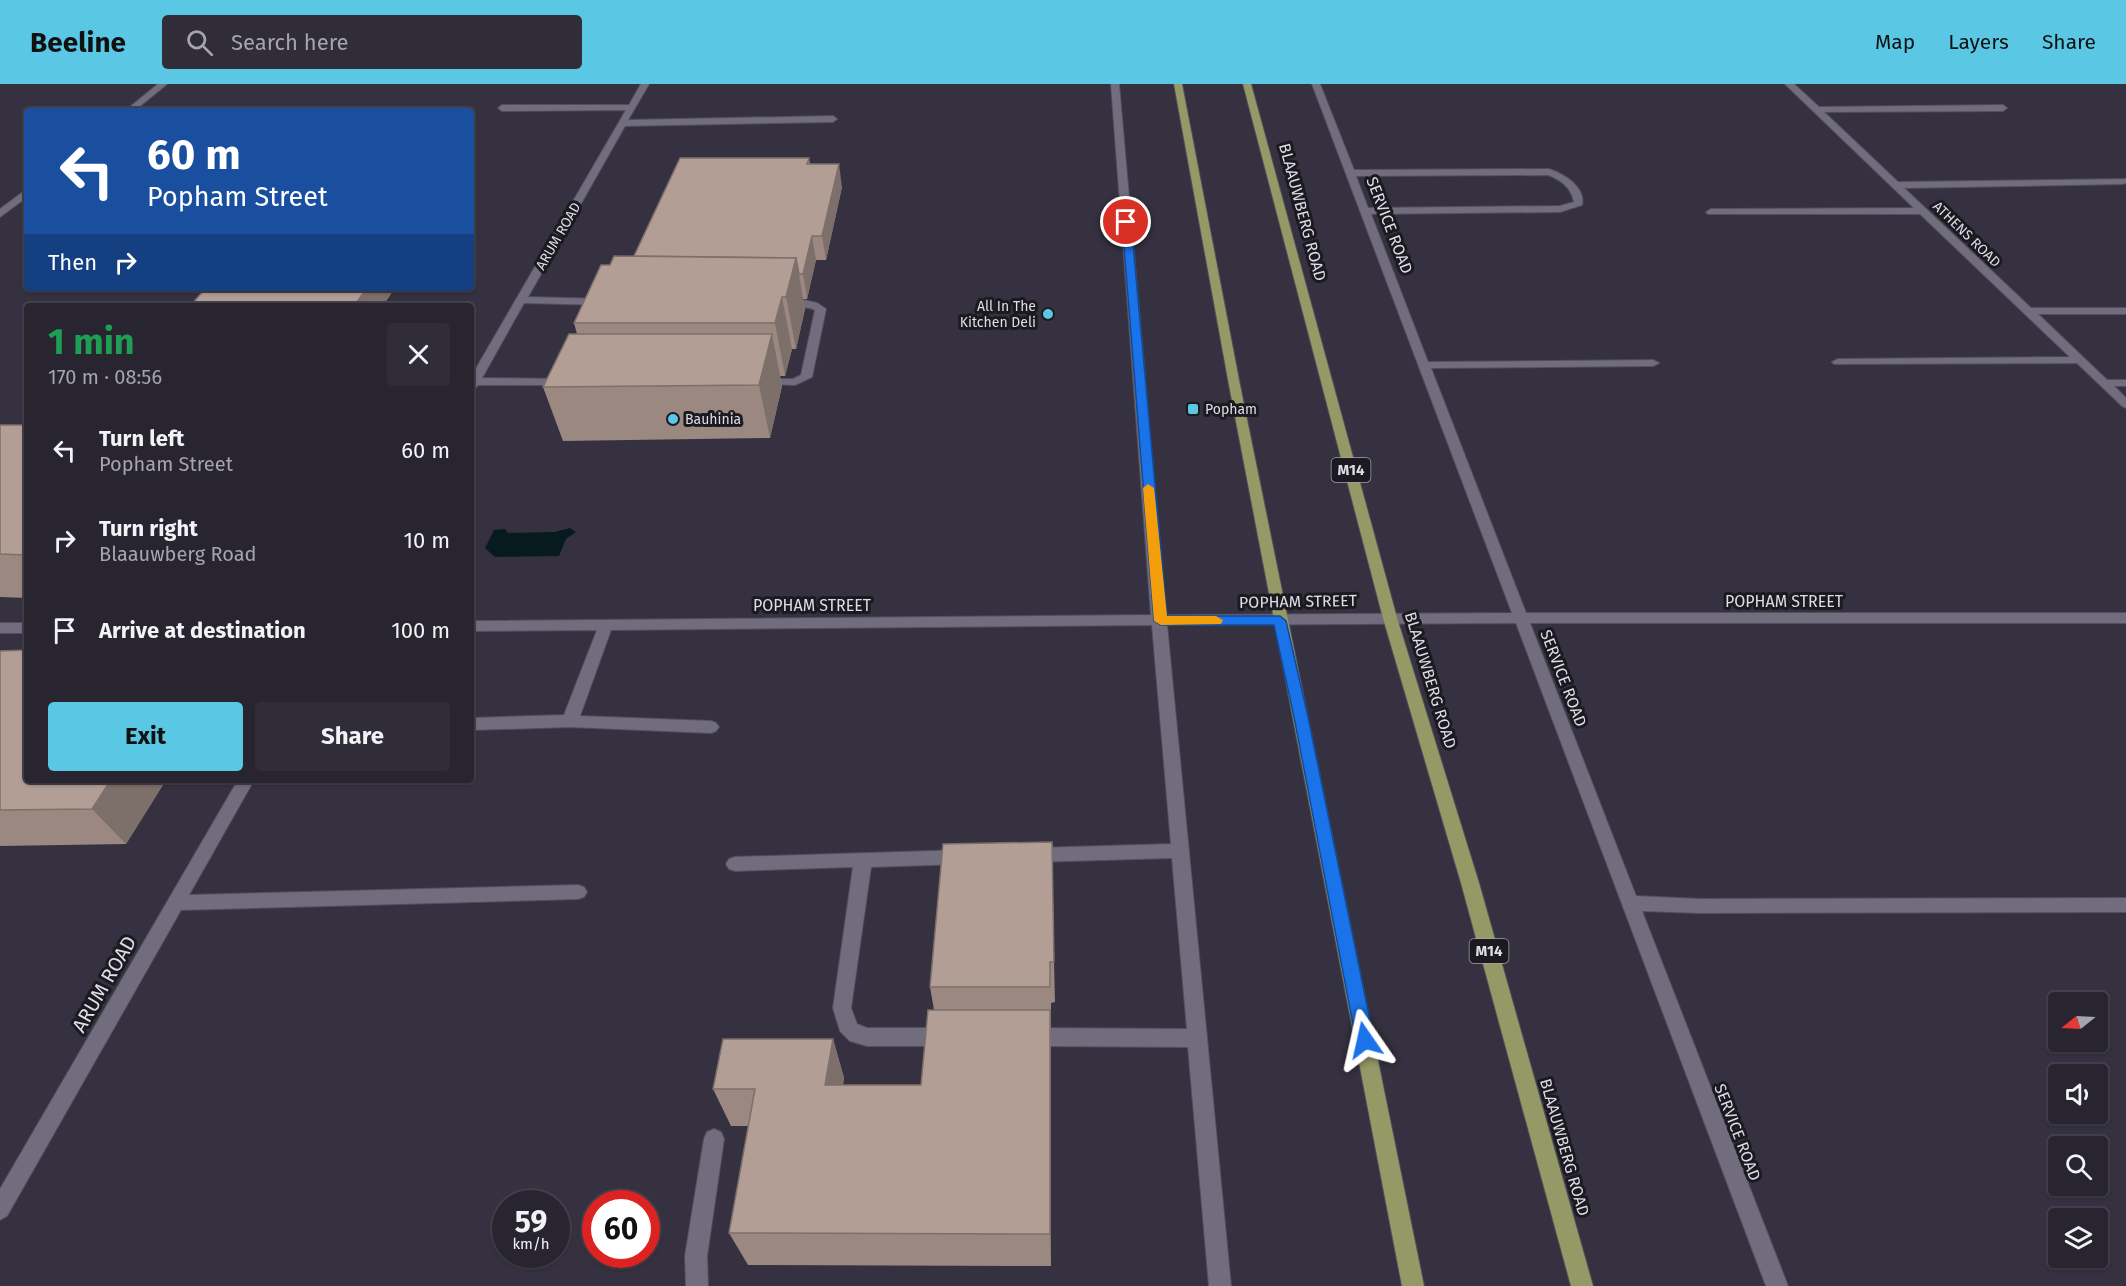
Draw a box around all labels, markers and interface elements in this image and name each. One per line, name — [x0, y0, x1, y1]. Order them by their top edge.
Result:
search box — [162, 15, 582, 69]
text: Beeline — [30, 26, 126, 59]
icon: search — [183, 26, 216, 59]
text: Search here — [231, 29, 349, 56]
text: Map — [1875, 29, 1915, 55]
text: Layers — [1948, 29, 2009, 55]
text: Share — [2042, 29, 2096, 55]
text: 60 m — [147, 130, 241, 180]
icon: left — [48, 132, 126, 210]
street label: BLAAUWBERG ROAD — [1275, 141, 1330, 283]
street label: SERVICE ROAD — [1362, 174, 1417, 276]
text: Popham Street — [147, 181, 328, 213]
pin — [1100, 196, 1151, 247]
street label: ATHENS ROAD — [1929, 198, 2004, 271]
street label: ARUM ROAD — [532, 199, 585, 273]
icon: arrive — [1109, 205, 1142, 238]
icon: right — [109, 246, 142, 279]
text: Then — [48, 249, 97, 276]
place label: All In The Kitchen Deli — [960, 298, 1036, 331]
marker: All In The Kitchen Deli — [1041, 307, 1055, 321]
text: 1 min — [48, 320, 135, 364]
button: close — [387, 323, 450, 386]
text: 170 m · 08:56 — [48, 365, 162, 389]
place label: Popham — [1205, 401, 1257, 418]
marker: Popham — [1186, 402, 1200, 416]
place label: Bauhinia — [685, 411, 741, 428]
marker: Bauhinia — [666, 412, 680, 426]
text: Turn left — [99, 425, 184, 452]
icon: left — [48, 434, 81, 467]
text: 60 m — [401, 437, 450, 464]
text: Popham Street — [99, 452, 233, 476]
road number: M14 — [1332, 458, 1370, 482]
text: Turn right — [99, 515, 198, 542]
icon: right — [48, 524, 81, 557]
text: 10 m — [404, 527, 450, 554]
text: Blaauwberg Road — [99, 542, 257, 566]
street label: POPHAM STREET — [1239, 591, 1358, 612]
street label: POPHAM STREET — [1725, 592, 1844, 611]
street label: POPHAM STREET — [753, 596, 872, 615]
street label: BLAAUWBERG ROAD — [1401, 610, 1460, 751]
icon: arrive — [48, 614, 81, 647]
text: Arrive at destination — [99, 617, 306, 644]
text: 100 m — [391, 617, 450, 644]
street label: SERVICE ROAD — [1536, 627, 1591, 729]
button: Exit — [48, 702, 243, 771]
button: Share — [255, 702, 450, 771]
street label: ARUM ROAD — [67, 931, 141, 1037]
road number: M14 — [1470, 939, 1508, 963]
north arrow — [2048, 992, 2108, 1052]
map controls — [2048, 992, 2108, 1268]
position arrow — [1333, 1008, 1397, 1072]
button: sound — [2048, 1064, 2108, 1124]
street label: BLAAUWBERG ROAD — [1536, 1076, 1593, 1218]
street label: SERVICE ROAD — [1710, 1081, 1765, 1183]
button: search — [2048, 1136, 2108, 1196]
speed limit sign: 60 — [582, 1190, 660, 1268]
text: 59 — [515, 1204, 547, 1240]
button: layers — [2048, 1208, 2108, 1268]
text: km/h — [512, 1235, 550, 1253]

